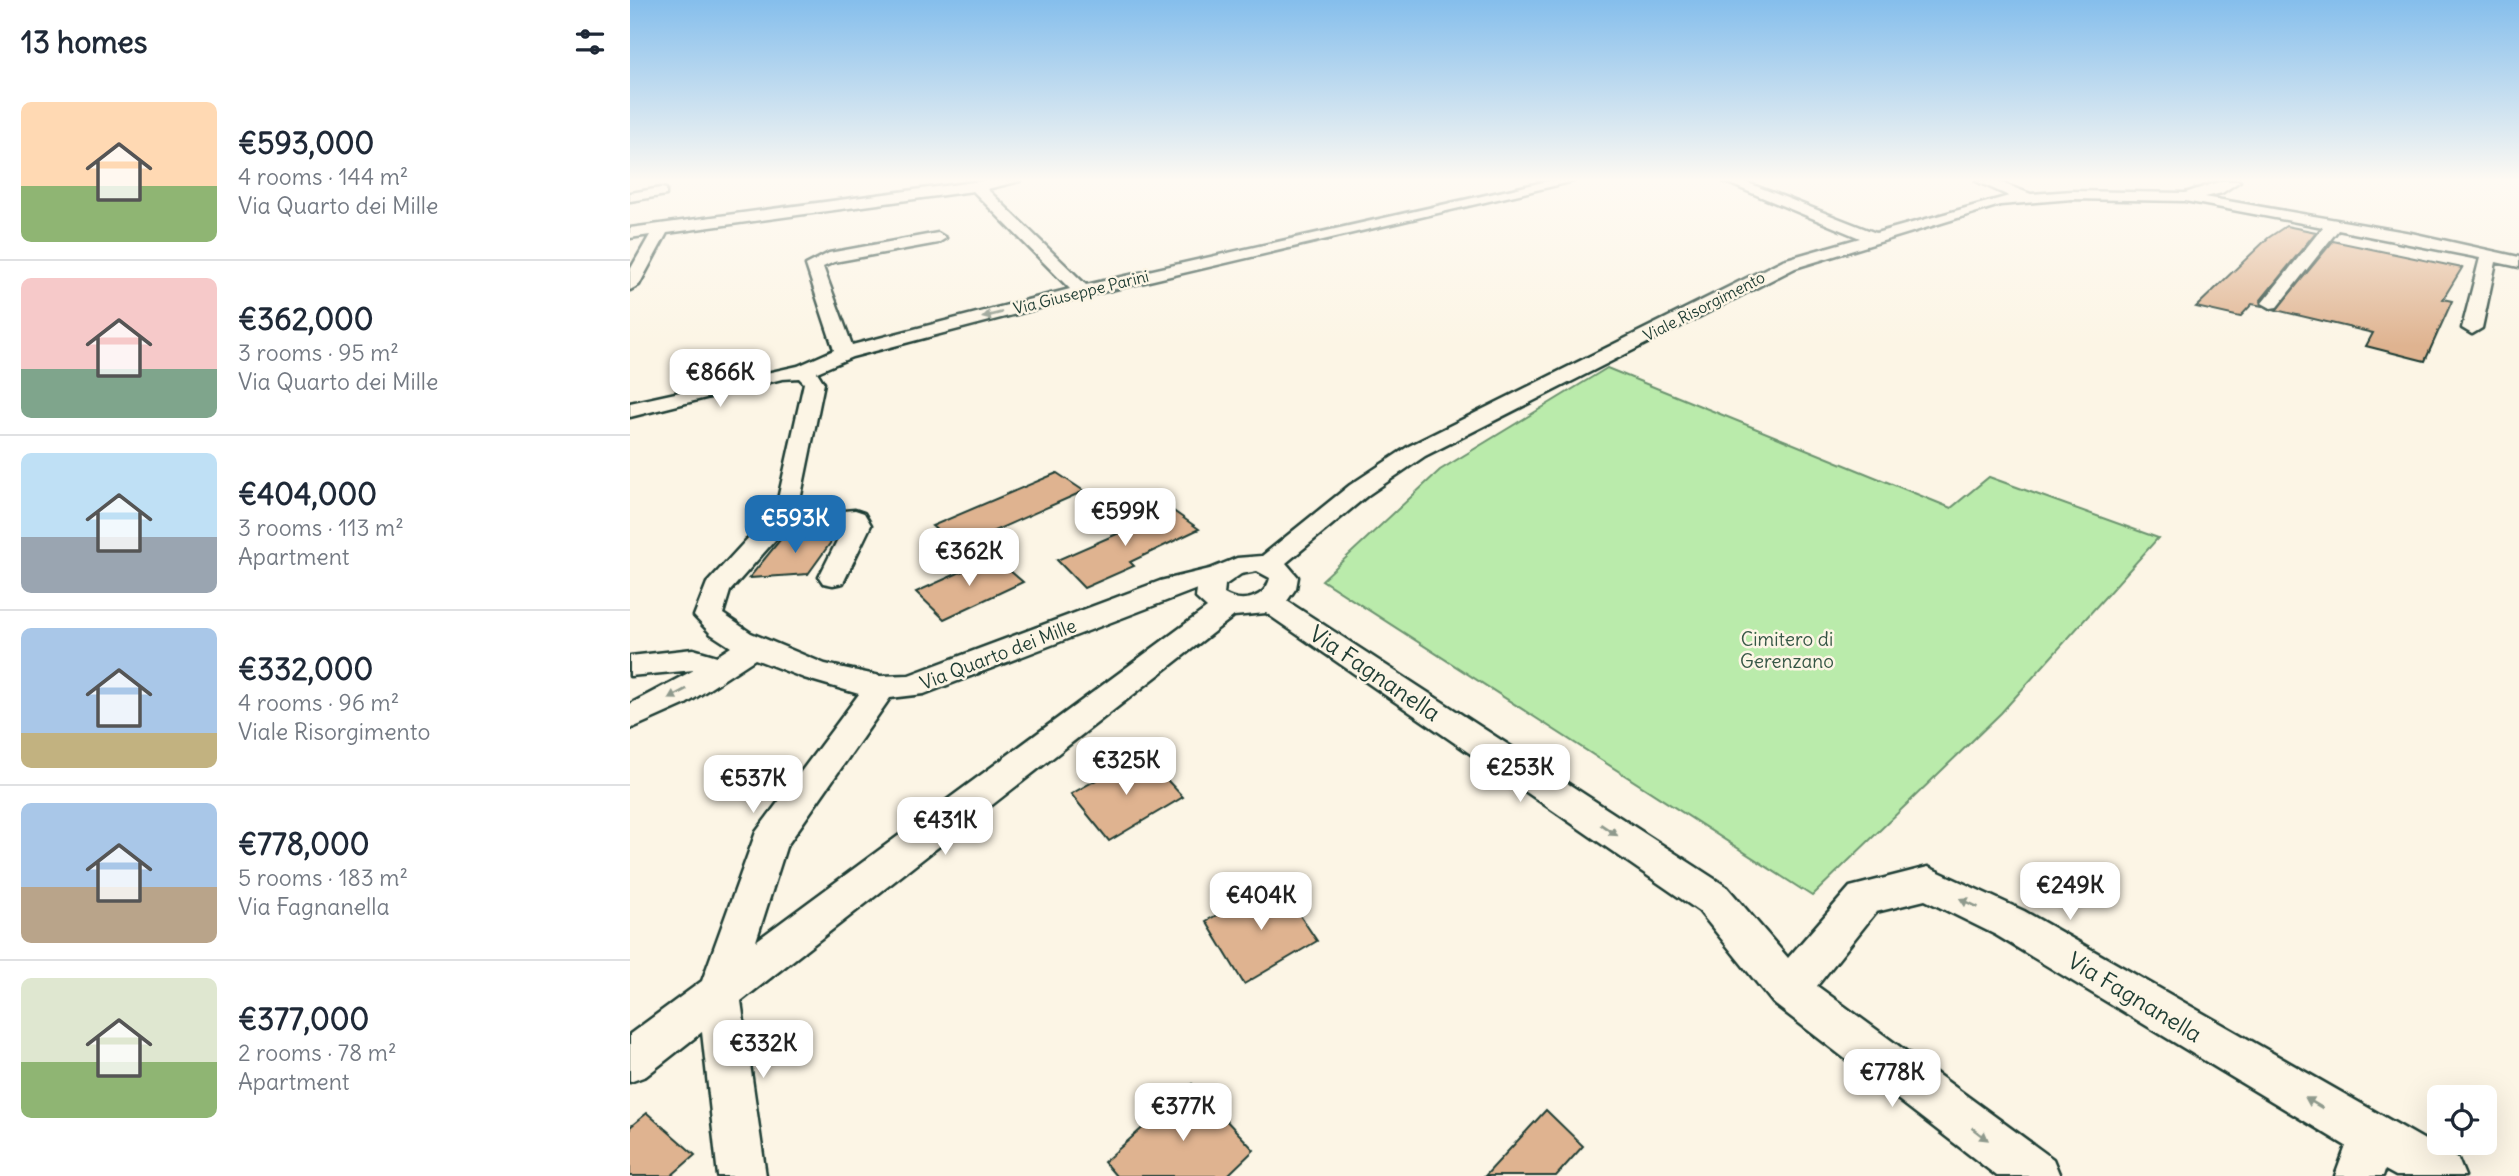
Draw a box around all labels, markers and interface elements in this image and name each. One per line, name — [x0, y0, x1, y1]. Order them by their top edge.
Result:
text: 13 homes — [21, 23, 147, 61]
icon: filters — [571, 23, 609, 61]
text: €593,000 — [238, 124, 374, 162]
icon: home — [77, 130, 161, 214]
text: 4 rooms · 144 m² — [238, 162, 408, 191]
text: Via Quarto dei Mille — [238, 191, 438, 220]
street label: Via Giuseppe Parini — [1011, 265, 1151, 319]
street label: Viale Risorgimento — [1640, 267, 1768, 345]
text: €362,000 — [238, 300, 374, 338]
icon: home — [77, 306, 161, 390]
one-way arrow — [981, 310, 1002, 320]
text: 3 rooms · 95 m² — [238, 338, 399, 367]
pin: €866K — [671, 350, 769, 409]
text: €866K — [686, 357, 754, 386]
text: Via Quarto dei Mille — [238, 367, 438, 396]
text: €404,000 — [238, 475, 377, 513]
icon: home — [77, 481, 161, 565]
pin: €599K — [1076, 489, 1174, 548]
pin: €593K — [746, 496, 844, 555]
text: €599K — [1091, 496, 1159, 525]
text: €593K — [761, 503, 829, 532]
text: 3 rooms · 113 m² — [238, 513, 404, 542]
pin: €362K — [920, 528, 1018, 588]
text: €362K — [935, 536, 1003, 565]
text: Apartment — [238, 542, 350, 571]
street label: Via Quarto dei Mille — [916, 613, 1080, 695]
street label: Via Fagnanella — [1304, 619, 1446, 727]
park label: Cimitero di Gerenzano — [1740, 627, 1834, 673]
text: €332,000 — [238, 650, 373, 688]
icon: home — [77, 656, 161, 740]
text: 4 rooms · 96 m² — [238, 688, 399, 717]
one-way arrow — [667, 688, 686, 700]
text: Viale Risorgimento — [238, 717, 430, 746]
pin: €325K — [1077, 738, 1175, 797]
pin: €253K — [1471, 744, 1569, 804]
text: €325K — [1092, 745, 1160, 774]
text: €253K — [1486, 752, 1554, 781]
pin: €537K — [704, 756, 802, 815]
text: €537K — [720, 763, 786, 792]
pin: €431K — [896, 798, 994, 857]
text: €431K — [913, 805, 977, 834]
one-way arrow — [1600, 823, 1619, 836]
text: €778,000 — [238, 825, 370, 863]
icon: home — [77, 831, 161, 915]
pin: €249K — [2021, 862, 2119, 922]
text: 5 rooms · 183 m² — [238, 863, 408, 892]
text: €249K — [2036, 870, 2104, 899]
pin: €404K — [1212, 872, 1310, 932]
text: €404K — [1226, 880, 1296, 909]
text: Via Fagnanella — [238, 892, 390, 921]
one-way arrow — [1959, 897, 1979, 909]
street label: Via Fagnanella — [2063, 946, 2207, 1048]
text: €377,000 — [238, 1000, 369, 1038]
icon: home — [77, 1006, 161, 1090]
pin: €332K — [714, 1020, 812, 1080]
text: €332K — [729, 1028, 797, 1057]
text: 2 rooms · 78 m² — [238, 1038, 397, 1067]
pin: €778K — [1843, 1050, 1941, 1109]
text: €778K — [1860, 1057, 1924, 1086]
text: Apartment — [238, 1067, 350, 1096]
pin: €377K — [1134, 1084, 1232, 1143]
map controls — [2427, 1085, 2497, 1155]
button: locate — [2427, 1085, 2497, 1155]
text: €377K — [1151, 1091, 1215, 1120]
one-way arrow — [2304, 1097, 2323, 1109]
one-way arrow — [1970, 1126, 1988, 1141]

